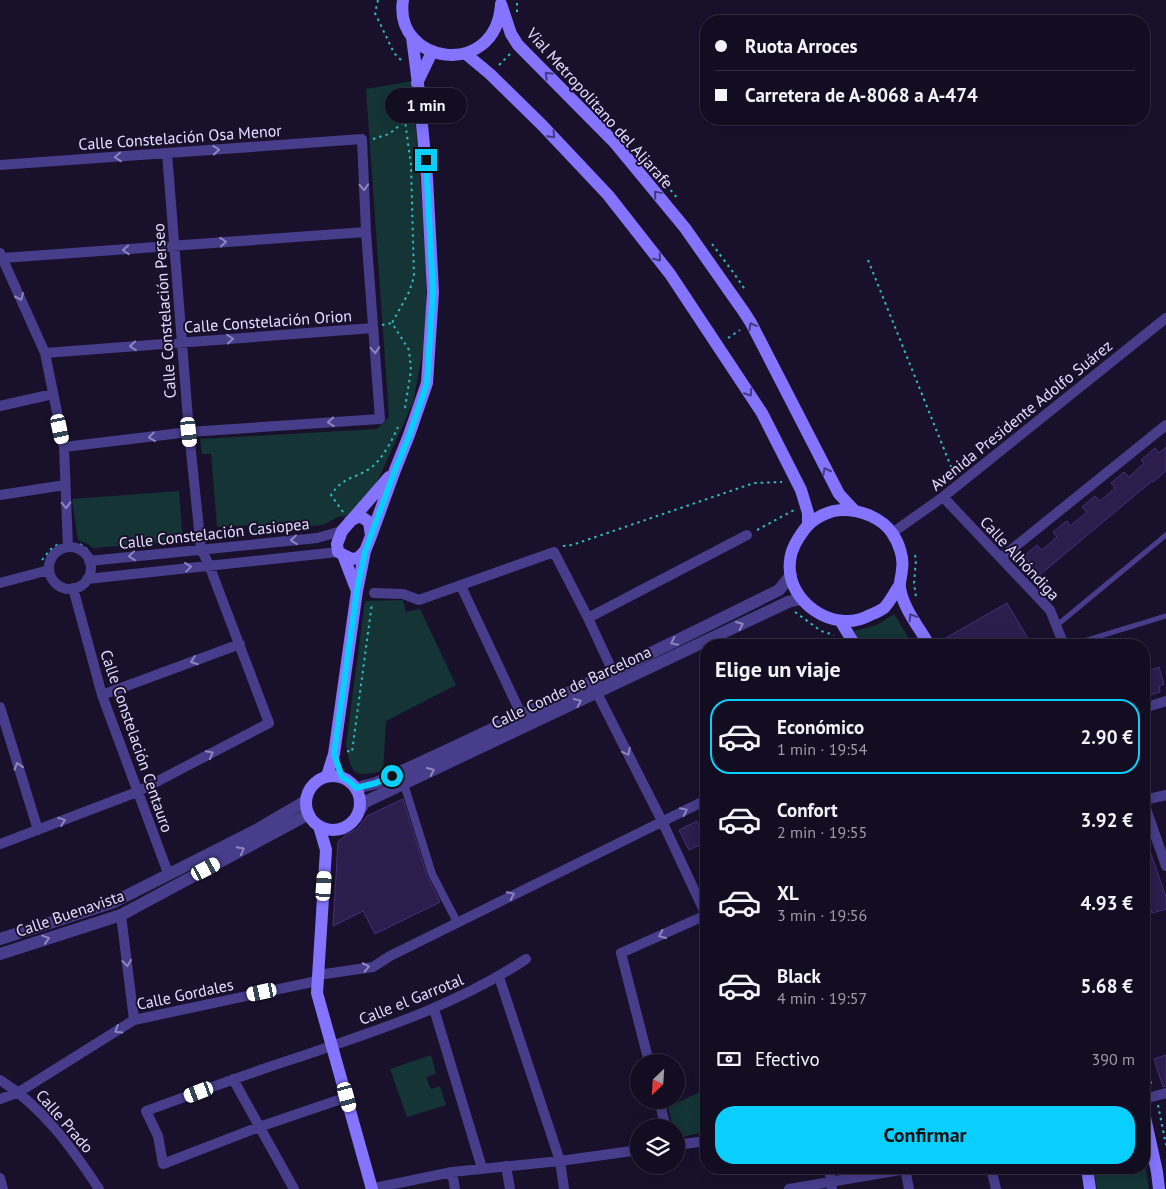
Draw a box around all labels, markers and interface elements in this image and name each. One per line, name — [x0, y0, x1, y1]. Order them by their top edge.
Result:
street label: Vial Metropolitano del Aljarafe — [522, 23, 678, 193]
text: Ruota Arroces — [745, 34, 858, 58]
one-way arrow — [544, 71, 553, 80]
text: Carretera de A-8068 a A-474 — [745, 83, 978, 107]
callout: 1 min — [385, 88, 467, 122]
text: 1 min — [406, 95, 446, 115]
street label: Calle Constelación Osa Menor — [78, 120, 283, 154]
one-way arrow — [546, 130, 555, 139]
one-way arrow — [212, 144, 220, 155]
route end — [415, 149, 437, 171]
one-way arrow — [114, 151, 122, 162]
one-way arrow — [359, 184, 370, 192]
one-way arrow — [654, 191, 663, 200]
street label: Calle Constelación Perseo — [148, 223, 180, 399]
one-way arrow — [219, 237, 227, 248]
one-way arrow — [121, 244, 129, 255]
one-way arrow — [652, 253, 661, 262]
one-way arrow — [13, 292, 24, 301]
street label: Calle Constelación Orion — [183, 305, 353, 337]
one-way arrow — [749, 322, 759, 331]
one-way arrow — [227, 334, 235, 345]
street label: Avenida Presidente Adolfo Suárez — [926, 335, 1116, 495]
one-way arrow — [129, 341, 137, 352]
one-way arrow — [369, 346, 380, 354]
one-way arrow — [743, 387, 752, 397]
car — [49, 413, 70, 445]
car — [179, 416, 198, 448]
one-way arrow — [327, 416, 335, 427]
one-way arrow — [148, 431, 156, 442]
one-way arrow — [822, 467, 832, 476]
one-way arrow — [61, 501, 72, 509]
street label: Calle Alhóndiga — [976, 512, 1064, 604]
street label: Calle Constelación Casiopea — [118, 513, 310, 553]
one-way arrow — [290, 534, 298, 545]
one-way arrow — [128, 550, 136, 561]
one-way arrow — [184, 562, 192, 573]
one-way arrow — [909, 613, 918, 622]
one-way arrow — [735, 621, 744, 631]
one-way arrow — [670, 636, 679, 646]
street label: Calle Conde de Barcelona — [488, 641, 654, 733]
street label: Calle Constelación Centauro — [96, 647, 178, 835]
one-way arrow — [191, 655, 199, 665]
text: Elige un viaje — [715, 655, 841, 683]
one-way arrow — [573, 698, 582, 708]
icon: car — [717, 714, 762, 759]
text: Económico — [777, 715, 864, 739]
text: 2.90 € — [1080, 725, 1133, 749]
text: 1 min · 19:54 — [777, 739, 867, 759]
one-way arrow — [621, 747, 631, 756]
one-way arrow — [204, 750, 213, 760]
one-way arrow — [14, 763, 24, 771]
route start — [381, 765, 403, 787]
one-way arrow — [426, 767, 435, 777]
icon: car — [717, 797, 762, 842]
text: Confort — [777, 798, 838, 822]
one-way arrow — [679, 806, 688, 817]
text: 3.92 € — [1080, 808, 1133, 832]
one-way arrow — [57, 816, 66, 827]
text: 2 min · 19:55 — [777, 822, 867, 842]
one-way arrow — [236, 846, 245, 856]
car — [189, 855, 222, 883]
car — [315, 871, 332, 901]
icon: car — [717, 880, 762, 925]
text: XL — [777, 881, 799, 905]
street label: Calle Buenavista — [13, 885, 127, 941]
one-way arrow — [506, 891, 515, 902]
text: 4.93 € — [1080, 891, 1133, 915]
text: 3 min · 19:56 — [777, 905, 867, 925]
one-way arrow — [658, 928, 667, 939]
one-way arrow — [42, 935, 50, 945]
one-way arrow — [121, 959, 132, 967]
one-way arrow — [361, 963, 370, 973]
icon: car — [717, 963, 762, 1008]
text: Black — [777, 964, 821, 988]
street label: Calle el Garrotal — [356, 969, 466, 1029]
street label: Calle Gordales — [135, 974, 235, 1014]
text: 5.68 € — [1080, 974, 1133, 998]
car — [245, 982, 278, 1002]
text: 4 min · 19:57 — [777, 988, 867, 1008]
one-way arrow — [115, 1023, 124, 1033]
icon: cash — [715, 1045, 743, 1073]
text: Efectivo — [755, 1047, 820, 1071]
text: 390 m — [1092, 1049, 1135, 1069]
north arrow — [630, 1054, 685, 1109]
map controls — [630, 1054, 685, 1174]
car — [182, 1080, 215, 1104]
car — [335, 1081, 358, 1113]
street label: Calle Prado — [32, 1085, 98, 1157]
button: Confirmar — [715, 1106, 1135, 1164]
button: layers — [630, 1119, 685, 1174]

